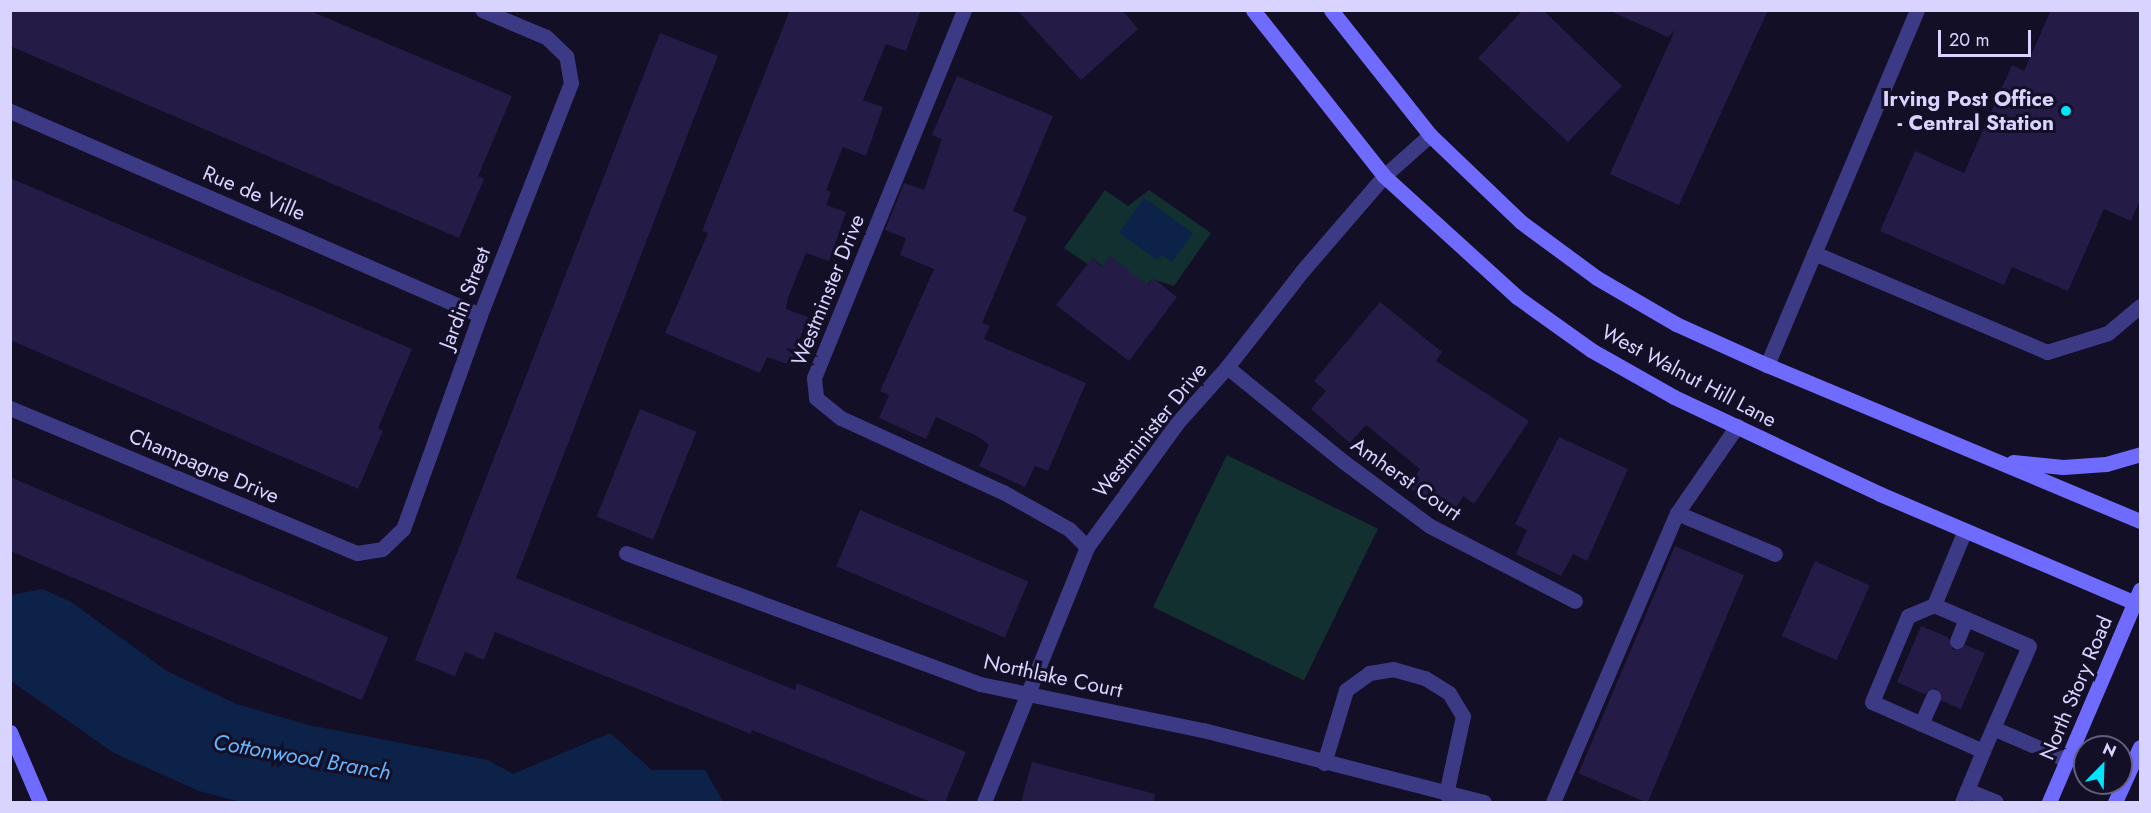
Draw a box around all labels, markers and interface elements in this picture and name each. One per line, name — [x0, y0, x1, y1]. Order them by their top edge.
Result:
scale bar — [1941, 18, 2034, 56]
text: 20 m — [1949, 27, 1989, 53]
place label: Irving Post Office - Central Station — [1883, 86, 2054, 136]
marker: Irving Post Office - Central Station — [2059, 104, 2073, 118]
street label: Rue de Ville — [199, 160, 309, 226]
street label: Westminster Drive — [786, 211, 870, 369]
street label: Jardin Street — [434, 243, 496, 353]
street label: West Walnut Hill Lane — [1597, 319, 1781, 433]
street label: Westminister Drive — [1088, 357, 1212, 503]
street label: Champagne Drive — [125, 423, 283, 509]
street label: Amherst Court — [1346, 432, 1466, 526]
street label: North Story Road — [2034, 612, 2118, 764]
street label: Northlake Court — [981, 649, 1125, 703]
water label: Cottonwood Branch — [211, 728, 393, 786]
north arrow — [2073, 735, 2133, 795]

